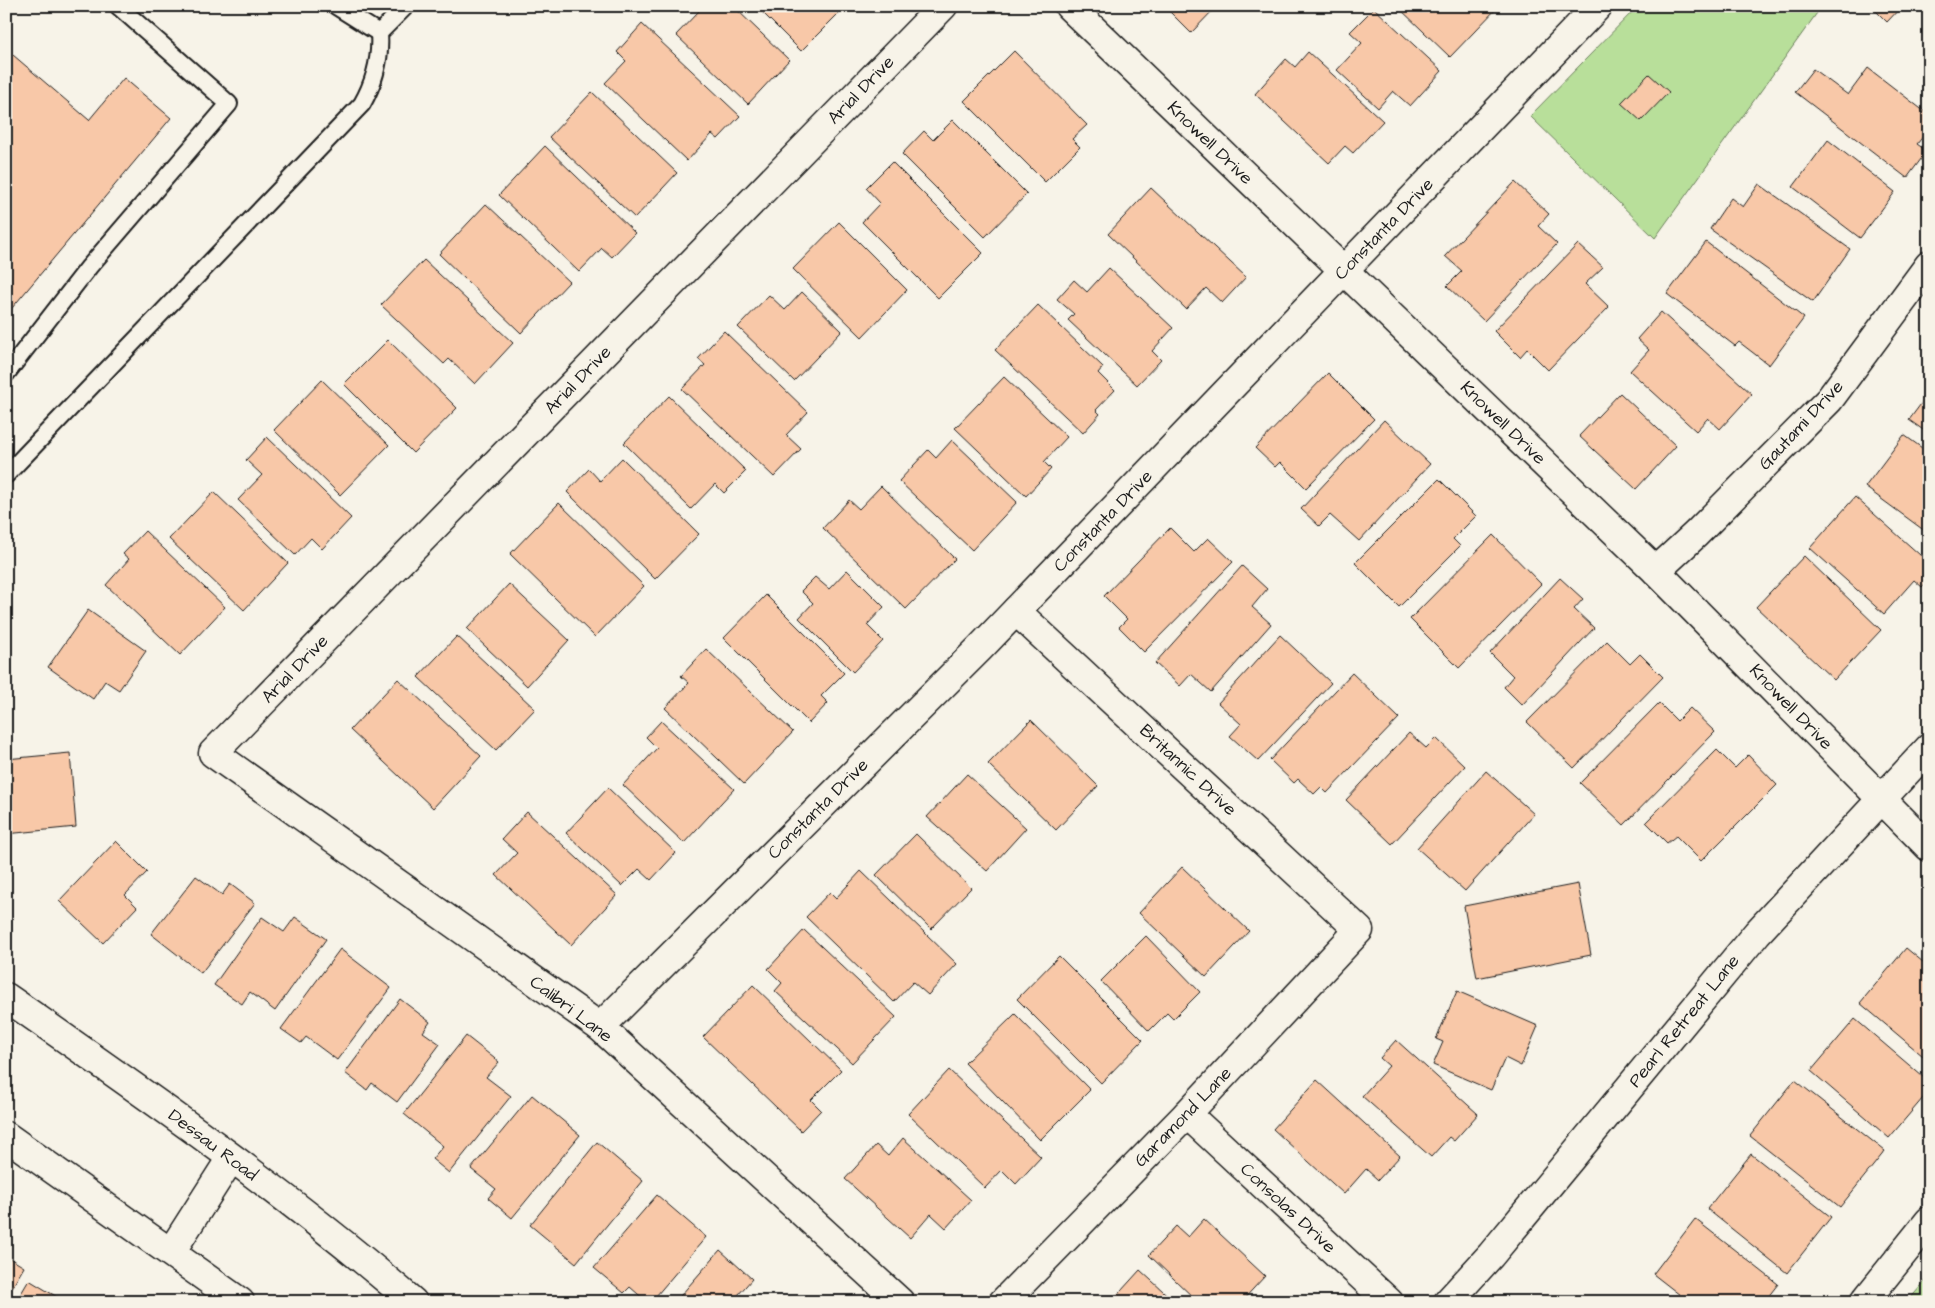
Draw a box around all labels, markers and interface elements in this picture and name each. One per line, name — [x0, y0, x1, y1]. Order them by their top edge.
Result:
street label: Arial Drive — [822, 50, 900, 130]
street label: Knowell Drive — [1162, 96, 1259, 191]
street label: Constanta Drive — [1329, 172, 1439, 286]
street label: Arial Drive — [539, 340, 617, 420]
street label: Gautami Drive — [1753, 374, 1849, 475]
street label: Knowell Drive — [1455, 376, 1552, 471]
street label: Constanta Drive — [1048, 464, 1158, 578]
street label: Arial Drive — [256, 629, 334, 709]
street label: Knowell Drive — [1744, 659, 1839, 756]
street label: Britannic Drive — [1134, 718, 1242, 822]
street label: Constanta Drive — [762, 753, 874, 865]
street label: Pearl Retreat Lane — [1623, 949, 1745, 1093]
street label: Calibri Lane — [524, 970, 618, 1049]
street label: Garamond Lane — [1129, 1061, 1238, 1173]
street label: Dessau Road — [163, 1103, 263, 1187]
street label: Consolas Drive — [1235, 1157, 1342, 1259]

